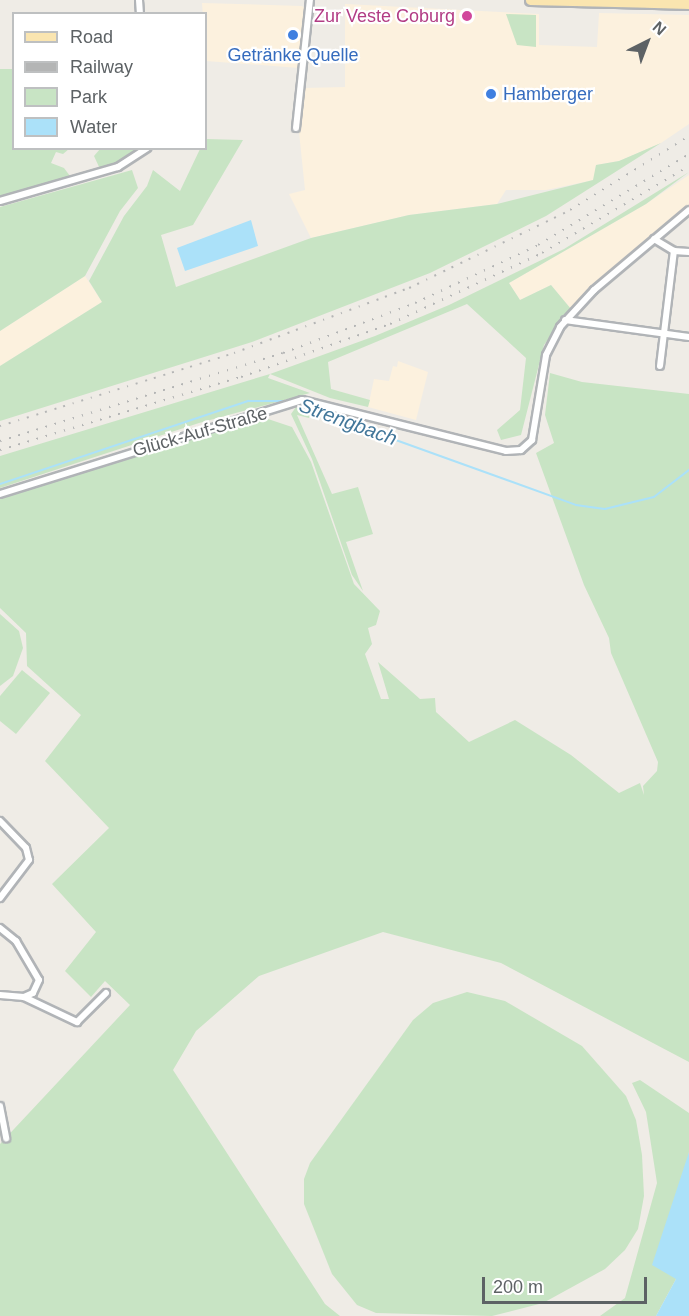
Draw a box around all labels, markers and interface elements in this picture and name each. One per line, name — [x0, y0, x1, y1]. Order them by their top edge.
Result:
place label: Zur Veste Coburg — [314, 5, 455, 27]
marker: Zur Veste Coburg — [460, 9, 474, 23]
legend — [12, 12, 207, 150]
north arrow — [617, 12, 677, 72]
text: N — [649, 18, 669, 38]
text: Road — [70, 27, 113, 47]
marker: Getränke Quelle — [286, 28, 300, 42]
place label: Getränke Quelle — [227, 44, 359, 66]
text: Railway — [70, 57, 133, 77]
place label: Hamberger — [503, 83, 593, 105]
text: Park — [70, 87, 107, 107]
marker: Hamberger — [484, 87, 498, 101]
text: Water — [70, 117, 117, 137]
water label: Strengbach — [296, 393, 400, 451]
street label: Glück-Auf-Straße — [130, 402, 270, 462]
scale bar — [485, 1265, 650, 1303]
text: 200 m — [493, 1277, 543, 1297]

